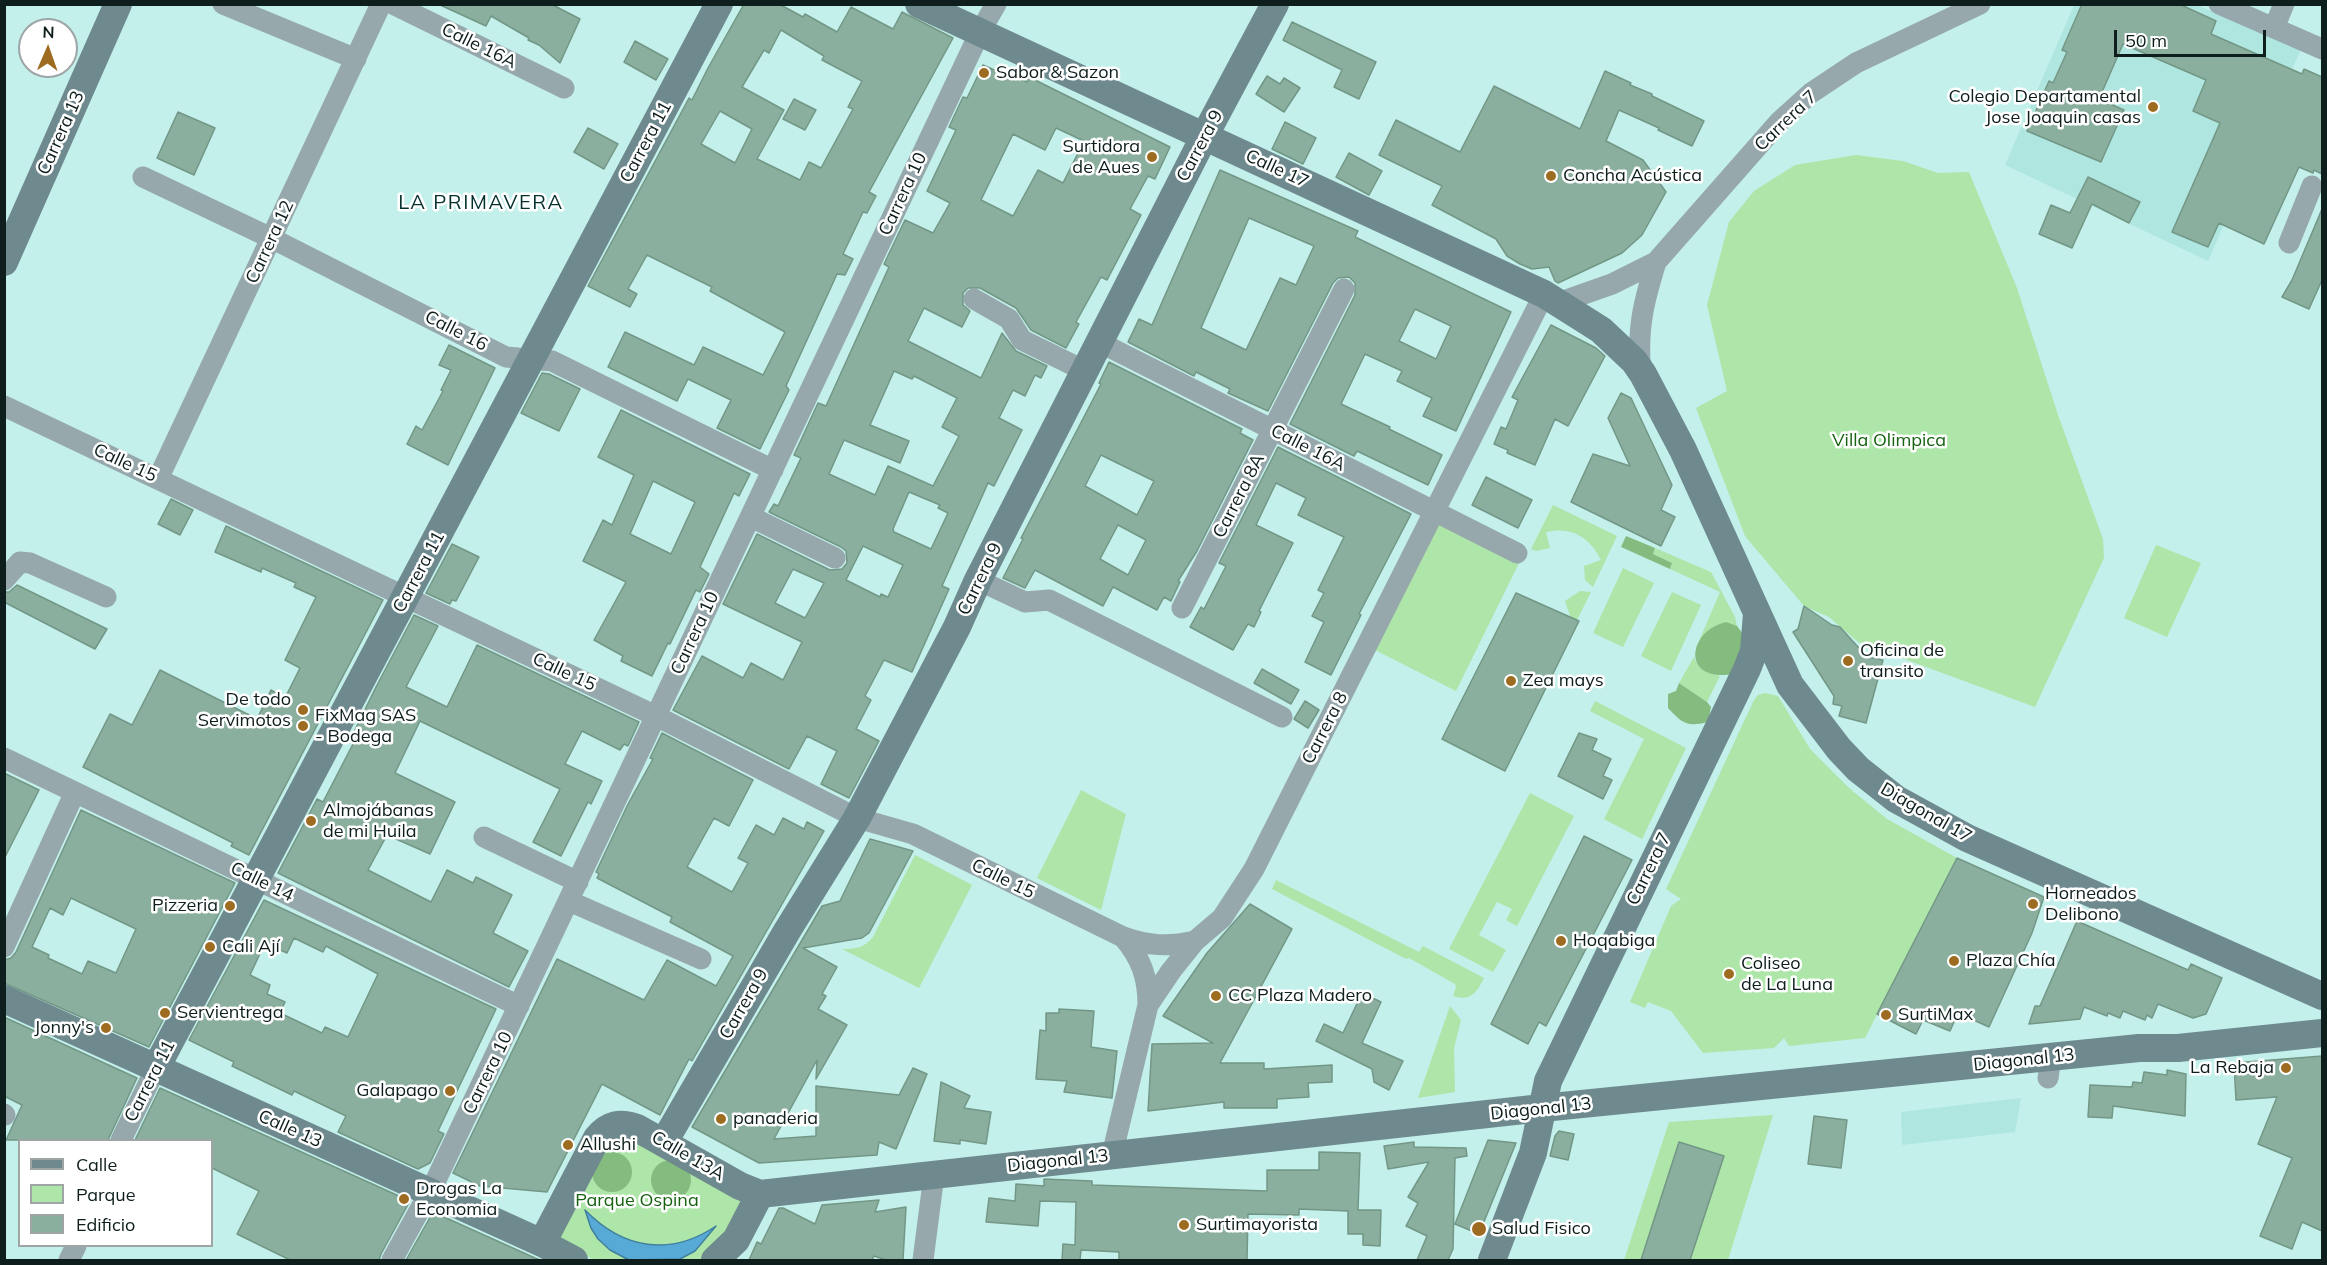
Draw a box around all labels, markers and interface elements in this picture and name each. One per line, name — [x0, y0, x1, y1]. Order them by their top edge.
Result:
north arrow — [18, 18, 78, 78]
scale bar — [2117, 18, 2268, 56]
street label: Calle 16A — [438, 19, 520, 73]
text: N — [42, 22, 55, 42]
text: 50 m — [2125, 29, 2167, 52]
place label: Sabor & Sazon — [996, 62, 1119, 84]
marker: Sabor & Sazon — [977, 66, 991, 80]
street label: Carrera 7 — [1750, 86, 1822, 156]
place label: Colegio Departamental Jose Joaquin casas — [1948, 86, 2141, 128]
street label: Carrera 13 — [33, 88, 89, 178]
street label: Carrera 11 — [616, 98, 676, 186]
marker: Colegio Departamental Jose Joaquin casas — [2146, 100, 2160, 114]
street label: Carrera 9 — [1172, 106, 1228, 186]
place label: Surtidora de Aues — [1062, 136, 1140, 178]
street label: Calle 17 — [1242, 145, 1312, 193]
street label: Carrera 10 — [874, 149, 932, 239]
marker: Surtidora de Aues — [1145, 150, 1159, 164]
place label: Concha Acústica — [1563, 165, 1702, 187]
marker: Concha Acústica — [1544, 169, 1558, 183]
district label: LA PRIMAVERA — [398, 191, 564, 215]
street label: Carrera 12 — [241, 197, 299, 287]
street label: Calle 16 — [421, 306, 491, 356]
street label: Calle 16A — [1267, 420, 1349, 476]
park label: Villa Olimpica — [1832, 430, 1946, 452]
street label: Calle 15 — [90, 439, 160, 487]
street label: Carrera 8A — [1209, 450, 1269, 542]
street label: Carrera 11 — [389, 528, 449, 616]
street label: Carrera 9 — [953, 539, 1007, 619]
street label: Carrera 10 — [666, 588, 724, 678]
place label: Oficina de transito — [1860, 640, 1944, 682]
street label: Calle 15 — [529, 648, 599, 696]
marker: Oficina de transito — [1841, 654, 1855, 668]
place label: Zea mays — [1523, 670, 1604, 692]
marker: Zea mays — [1504, 674, 1518, 688]
street label: Carrera 8 — [1298, 688, 1352, 768]
place label: De todo Servimotos — [198, 689, 291, 732]
marker: De todo Servimotos — [296, 703, 310, 717]
place label: FixMag SAS - Bodega — [315, 705, 416, 748]
marker: FixMag SAS - Bodega — [296, 719, 310, 733]
street label: Diagonal 17 — [1877, 778, 1975, 848]
place label: Almojábanas de mi Huila — [323, 800, 434, 842]
marker: Almojábanas de mi Huila — [304, 814, 318, 828]
street label: Carrera 7 — [1622, 829, 1676, 909]
street label: Calle 15 — [968, 855, 1038, 903]
street label: Calle 14 — [227, 858, 297, 906]
place label: Horneados Delibono — [2045, 883, 2137, 926]
place label: Pizzeria — [152, 895, 218, 917]
marker: Horneados Delibono — [2026, 897, 2040, 911]
marker: Pizzeria — [223, 899, 237, 913]
place label: Hoqabiga — [1573, 930, 1655, 952]
marker: Hoqabiga — [1554, 934, 1568, 948]
place label: Cali Ají — [222, 936, 280, 958]
marker: Cali Ají — [203, 940, 217, 954]
place label: Plaza Chía — [1966, 950, 2055, 972]
place label: Coliseo de La Luna — [1741, 953, 1833, 996]
marker: Plaza Chía — [1947, 954, 1961, 968]
street label: Carrera 9 — [715, 965, 773, 1043]
marker: Coliseo de La Luna — [1722, 967, 1736, 981]
place label: CC Plaza Madero — [1228, 985, 1372, 1007]
marker: CC Plaza Madero — [1209, 989, 1223, 1003]
place label: Servientrega — [177, 1002, 283, 1024]
place label: SurtiMax — [1898, 1004, 1973, 1026]
marker: Servientrega — [158, 1006, 172, 1020]
marker: SurtiMax — [1879, 1008, 1893, 1022]
place label: Jonny's — [34, 1017, 94, 1039]
marker: Jonny's — [99, 1021, 113, 1035]
street label: Carrera 10 — [459, 1028, 517, 1118]
street label: Carrera 11 — [120, 1036, 180, 1126]
street label: Diagonal 13 — [1972, 1044, 2076, 1076]
place label: La Rebaja — [2190, 1057, 2274, 1079]
marker: La Rebaja — [2279, 1061, 2293, 1075]
place label: Galapago — [356, 1080, 438, 1102]
marker: Galapago — [443, 1084, 457, 1098]
street label: Diagonal 13 — [1489, 1093, 1593, 1125]
street label: Calle 13 — [255, 1105, 325, 1153]
place label: panaderia — [733, 1108, 818, 1130]
marker: panaderia — [714, 1112, 728, 1126]
street label: Calle 13A — [648, 1126, 728, 1186]
place label: Allushi — [580, 1134, 636, 1156]
marker: Allushi — [561, 1138, 575, 1152]
legend — [18, 1139, 213, 1247]
street label: Diagonal 13 — [1006, 1145, 1110, 1177]
text: Calle — [76, 1153, 117, 1176]
place label: Drogas La Economia — [416, 1178, 502, 1220]
text: Parque — [76, 1183, 135, 1206]
park label: Parque Ospina — [575, 1190, 699, 1212]
marker: Drogas La Economia — [397, 1192, 411, 1206]
text: Edificio — [76, 1213, 135, 1236]
place label: Surtimayorista — [1196, 1214, 1318, 1236]
marker: Surtimayorista — [1177, 1218, 1191, 1232]
place label: Salud Fisico — [1492, 1218, 1591, 1240]
marker: Salud Fisico — [1470, 1220, 1488, 1238]

